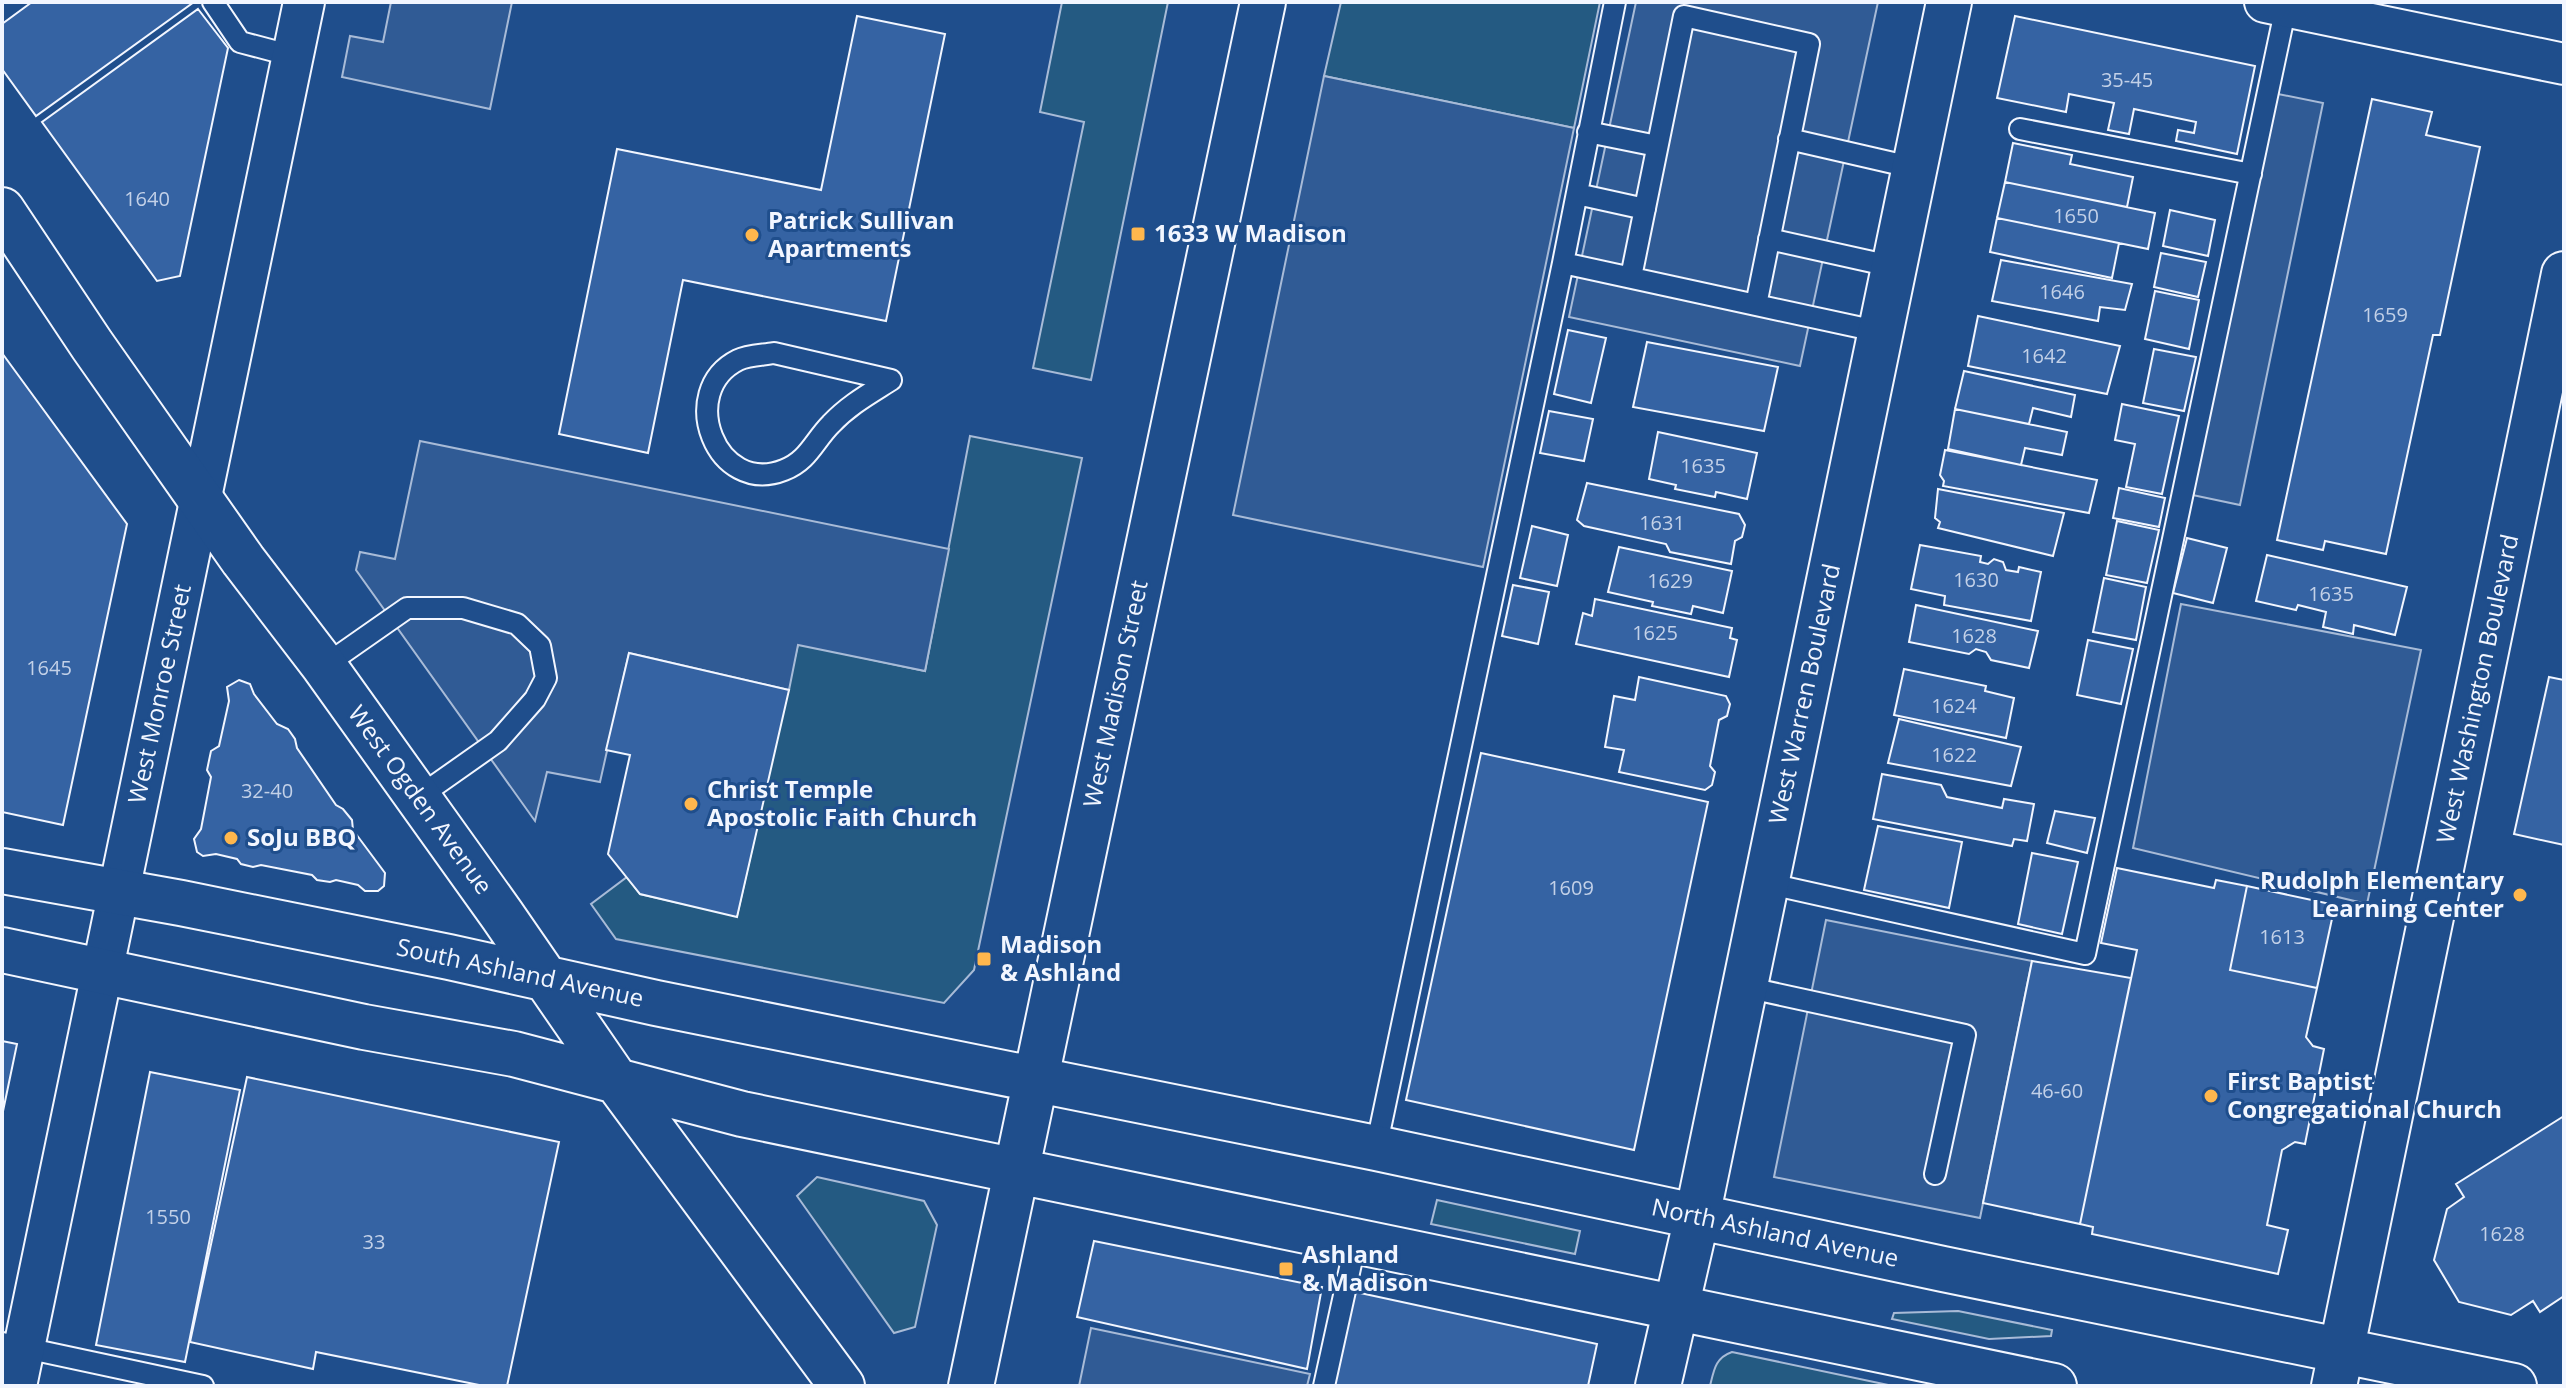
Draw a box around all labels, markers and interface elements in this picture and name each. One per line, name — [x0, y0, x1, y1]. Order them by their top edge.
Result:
house number: 35-45 — [2101, 66, 2153, 93]
house number: 1640 — [124, 185, 170, 212]
house number: 1650 — [2053, 202, 2099, 229]
place label: Patrick Sullivan Apartments — [768, 203, 955, 264]
place label: 1633 W Madison — [1154, 216, 1347, 249]
marker: 1633 W Madison — [1129, 225, 1147, 243]
marker: Patrick Sullivan Apartments — [743, 226, 761, 244]
house number: 1646 — [2039, 278, 2085, 305]
house number: 1659 — [2362, 301, 2408, 328]
house number: 1642 — [2021, 342, 2067, 369]
house number: 1635 — [1680, 452, 1726, 479]
house number: 1631 — [1639, 509, 1685, 536]
street label: West Washington Boulevard — [2428, 531, 2525, 846]
street label: West Warren Boulevard — [1760, 560, 1847, 827]
house number: 1630 — [1953, 566, 1999, 593]
house number: 1629 — [1647, 567, 1693, 594]
street label: West Madison Street — [1074, 577, 1155, 810]
house number: 1635 — [2308, 580, 2354, 607]
street label: West Monroe Street — [119, 581, 198, 806]
house number: 1625 — [1632, 619, 1678, 646]
house number: 1628 — [1951, 622, 1997, 649]
house number: 1645 — [26, 654, 72, 681]
house number: 1624 — [1931, 692, 1977, 719]
street label: West Ogden Avenue — [341, 698, 501, 900]
house number: 1622 — [1931, 741, 1977, 768]
place label: Christ Temple Apostolic Faith Church — [707, 772, 977, 833]
house number: 32-40 — [241, 777, 293, 804]
marker: Christ Temple Apostolic Faith Church — [682, 795, 700, 813]
place label: SoJu BBQ — [247, 820, 356, 853]
marker: SoJu BBQ — [222, 829, 240, 847]
place label: Rudolph Elementary Learning Center — [2260, 863, 2504, 924]
house number: 1609 — [1548, 874, 1594, 901]
marker: Rudolph Elementary Learning Center — [2511, 886, 2529, 904]
house number: 1613 — [2259, 923, 2305, 950]
place label: Madison & Ashland — [1000, 927, 1121, 988]
street label: South Ashland Avenue — [394, 929, 647, 1014]
marker: Madison & Ashland — [975, 950, 993, 968]
place label: First Baptist Congregational Church — [2227, 1064, 2502, 1125]
house number: 46-60 — [2031, 1077, 2083, 1104]
marker: First Baptist Congregational Church — [2202, 1087, 2220, 1105]
street label: North Ashland Avenue — [1649, 1189, 1902, 1274]
house number: 1550 — [145, 1203, 191, 1230]
house number: 1628 — [2479, 1220, 2525, 1247]
house number: 33 — [363, 1228, 385, 1255]
place label: Ashland & Madison — [1302, 1237, 1428, 1298]
marker: Ashland & Madison — [1277, 1260, 1295, 1278]

